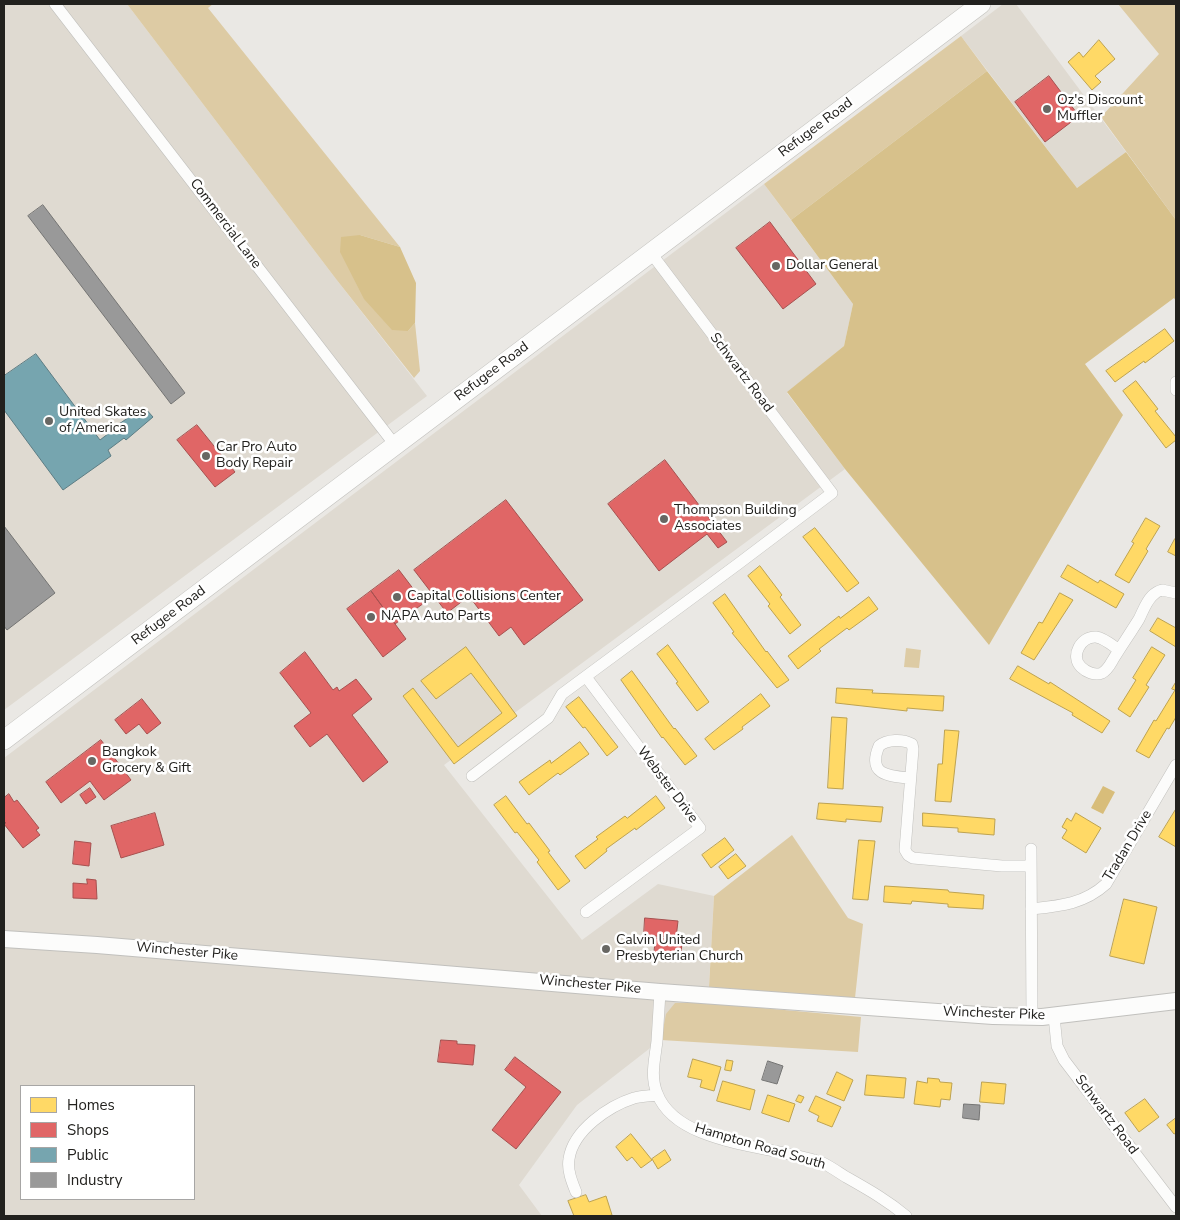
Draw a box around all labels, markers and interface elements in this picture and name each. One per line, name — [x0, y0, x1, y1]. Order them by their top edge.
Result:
place label: Oz's Discount Muffler — [1057, 93, 1143, 125]
street label: Refugee Road — [776, 95, 856, 161]
marker: Oz's Discount Muffler — [1041, 103, 1053, 115]
street label: Commercial Lane — [186, 176, 264, 272]
place label: Dollar General — [786, 258, 878, 274]
marker: Dollar General — [770, 260, 782, 272]
street label: Schwartz Road — [706, 330, 776, 416]
street label: Refugee Road — [452, 339, 532, 405]
place label: United Skates of America — [59, 405, 146, 438]
marker: United Skates of America — [43, 415, 55, 427]
place label: Car Pro Auto Body Repair — [216, 440, 297, 472]
marker: Car Pro Auto Body Repair — [200, 450, 212, 462]
place label: Thompson Building Associates — [674, 503, 797, 536]
marker: Thompson Building Associates — [658, 513, 670, 525]
street label: Refugee Road — [129, 583, 209, 649]
place label: Capital Collisions Center — [407, 589, 561, 605]
marker: Capital Collisions Center — [391, 591, 403, 603]
place label: NAPA Auto Parts — [381, 609, 490, 625]
marker: NAPA Auto Parts — [365, 611, 377, 623]
street label: Webster Drive — [633, 744, 701, 826]
place label: Bangkok Grocery & Gift — [102, 745, 191, 778]
marker: Bangkok Grocery & Gift — [86, 755, 98, 767]
street label: Tradan Drive — [1100, 807, 1156, 885]
place label: Calvin United Presbyterian Church — [616, 933, 743, 966]
street label: Winchester Pike — [135, 939, 239, 965]
marker: Calvin United Presbyterian Church — [600, 943, 612, 955]
street label: Winchester Pike — [538, 972, 642, 998]
street label: Winchester Pike — [943, 1004, 1045, 1024]
street label: Schwartz Road — [1071, 1072, 1141, 1158]
legend — [20, 1085, 195, 1200]
text: Homes — [67, 1095, 115, 1115]
text: Shops — [67, 1120, 109, 1140]
street label: Hampton Road South — [693, 1120, 827, 1174]
text: Public — [67, 1145, 108, 1165]
text: Industry — [67, 1170, 122, 1190]

